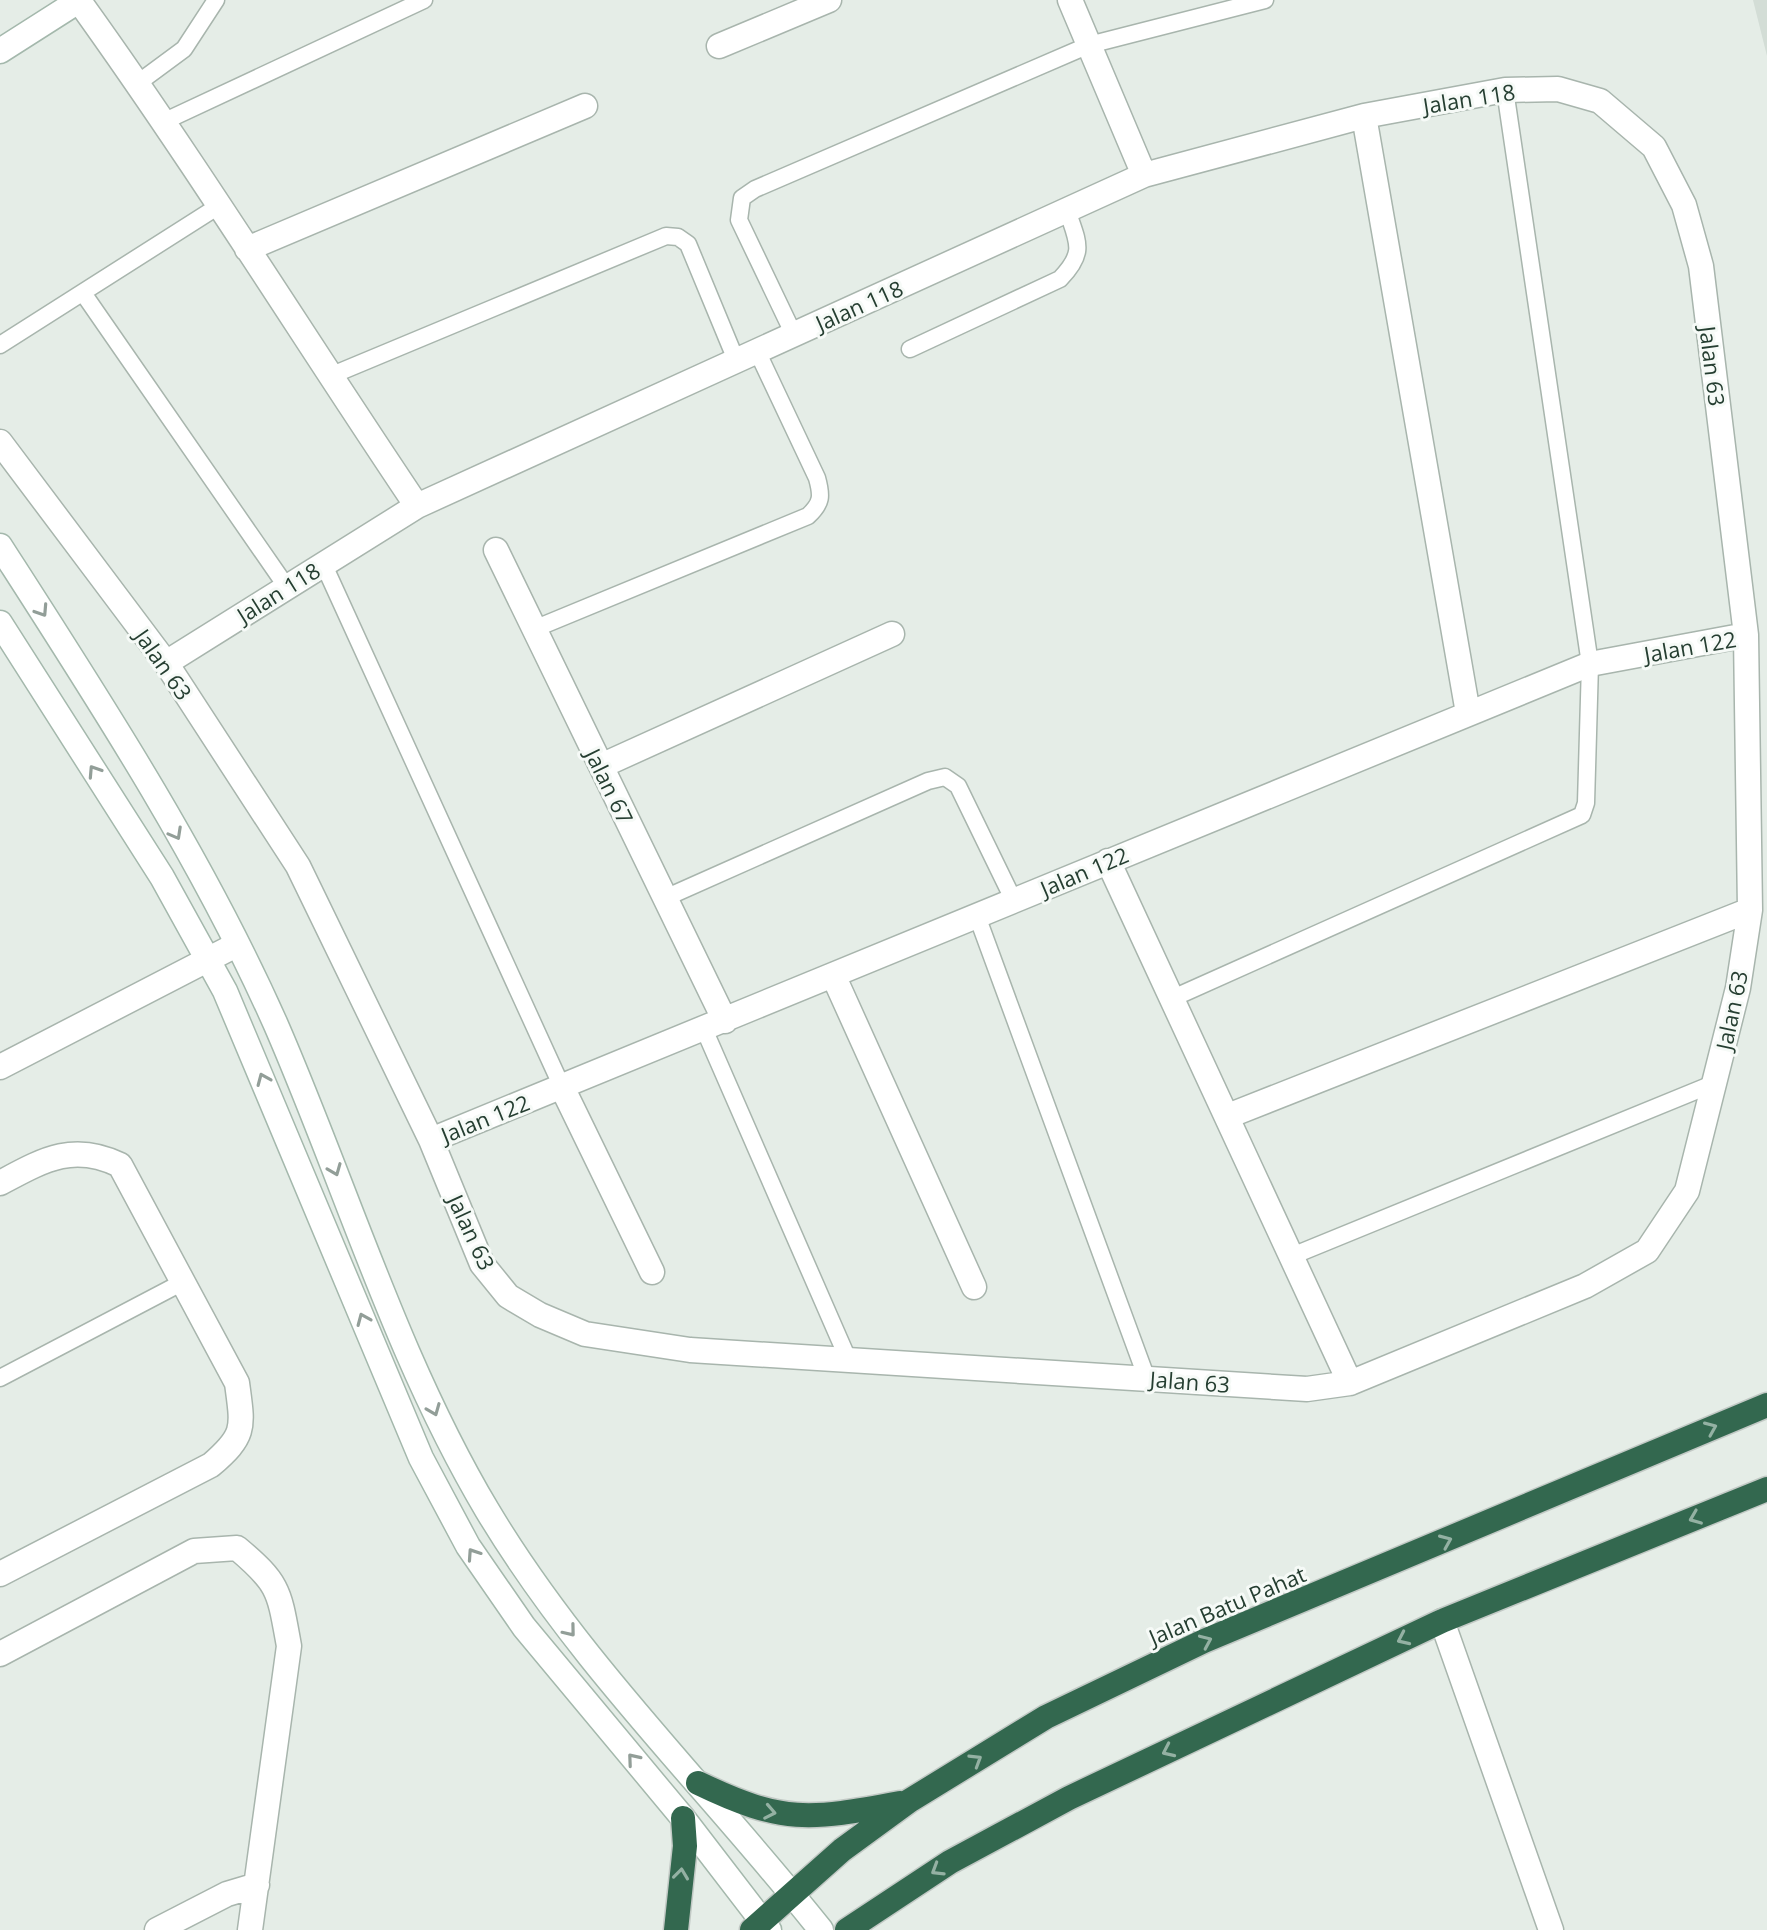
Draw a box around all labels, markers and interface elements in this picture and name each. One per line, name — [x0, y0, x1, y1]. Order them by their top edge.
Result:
street label: Jalan 118 — [1419, 76, 1517, 120]
street label: Jalan 118 — [809, 272, 908, 338]
street label: Jalan 63 — [1693, 322, 1733, 408]
street label: Jalan 118 — [229, 555, 325, 630]
one-way arrow — [33, 602, 48, 617]
street label: Jalan 63 — [128, 621, 199, 705]
street label: Jalan 122 — [1640, 623, 1738, 669]
street label: Jalan 67 — [578, 742, 641, 829]
one-way arrow — [88, 765, 103, 779]
one-way arrow — [167, 825, 182, 840]
street label: Jalan 122 — [1034, 839, 1133, 904]
street label: Jalan 63 — [1708, 968, 1754, 1054]
one-way arrow — [256, 1073, 272, 1087]
street label: Jalan 122 — [434, 1087, 534, 1150]
one-way arrow — [325, 1162, 342, 1176]
street label: Jalan 63 — [441, 1187, 503, 1275]
one-way arrow — [356, 1313, 372, 1327]
street label: Jalan 63 — [1147, 1363, 1231, 1399]
one-way arrow — [424, 1402, 440, 1416]
one-way arrow — [1703, 1422, 1717, 1438]
one-way arrow — [1689, 1508, 1703, 1525]
one-way arrow — [1438, 1534, 1452, 1551]
one-way arrow — [468, 1548, 483, 1562]
street label: Jalan Batu Pahat — [1142, 1558, 1310, 1652]
one-way arrow — [560, 1622, 575, 1636]
one-way arrow — [1397, 1629, 1411, 1645]
one-way arrow — [1198, 1634, 1212, 1650]
one-way arrow — [1162, 1741, 1176, 1757]
one-way arrow — [628, 1753, 643, 1768]
one-way arrow — [967, 1755, 982, 1770]
one-way arrow — [763, 1802, 777, 1819]
one-way arrow — [931, 1860, 946, 1876]
one-way arrow — [672, 1867, 689, 1881]

